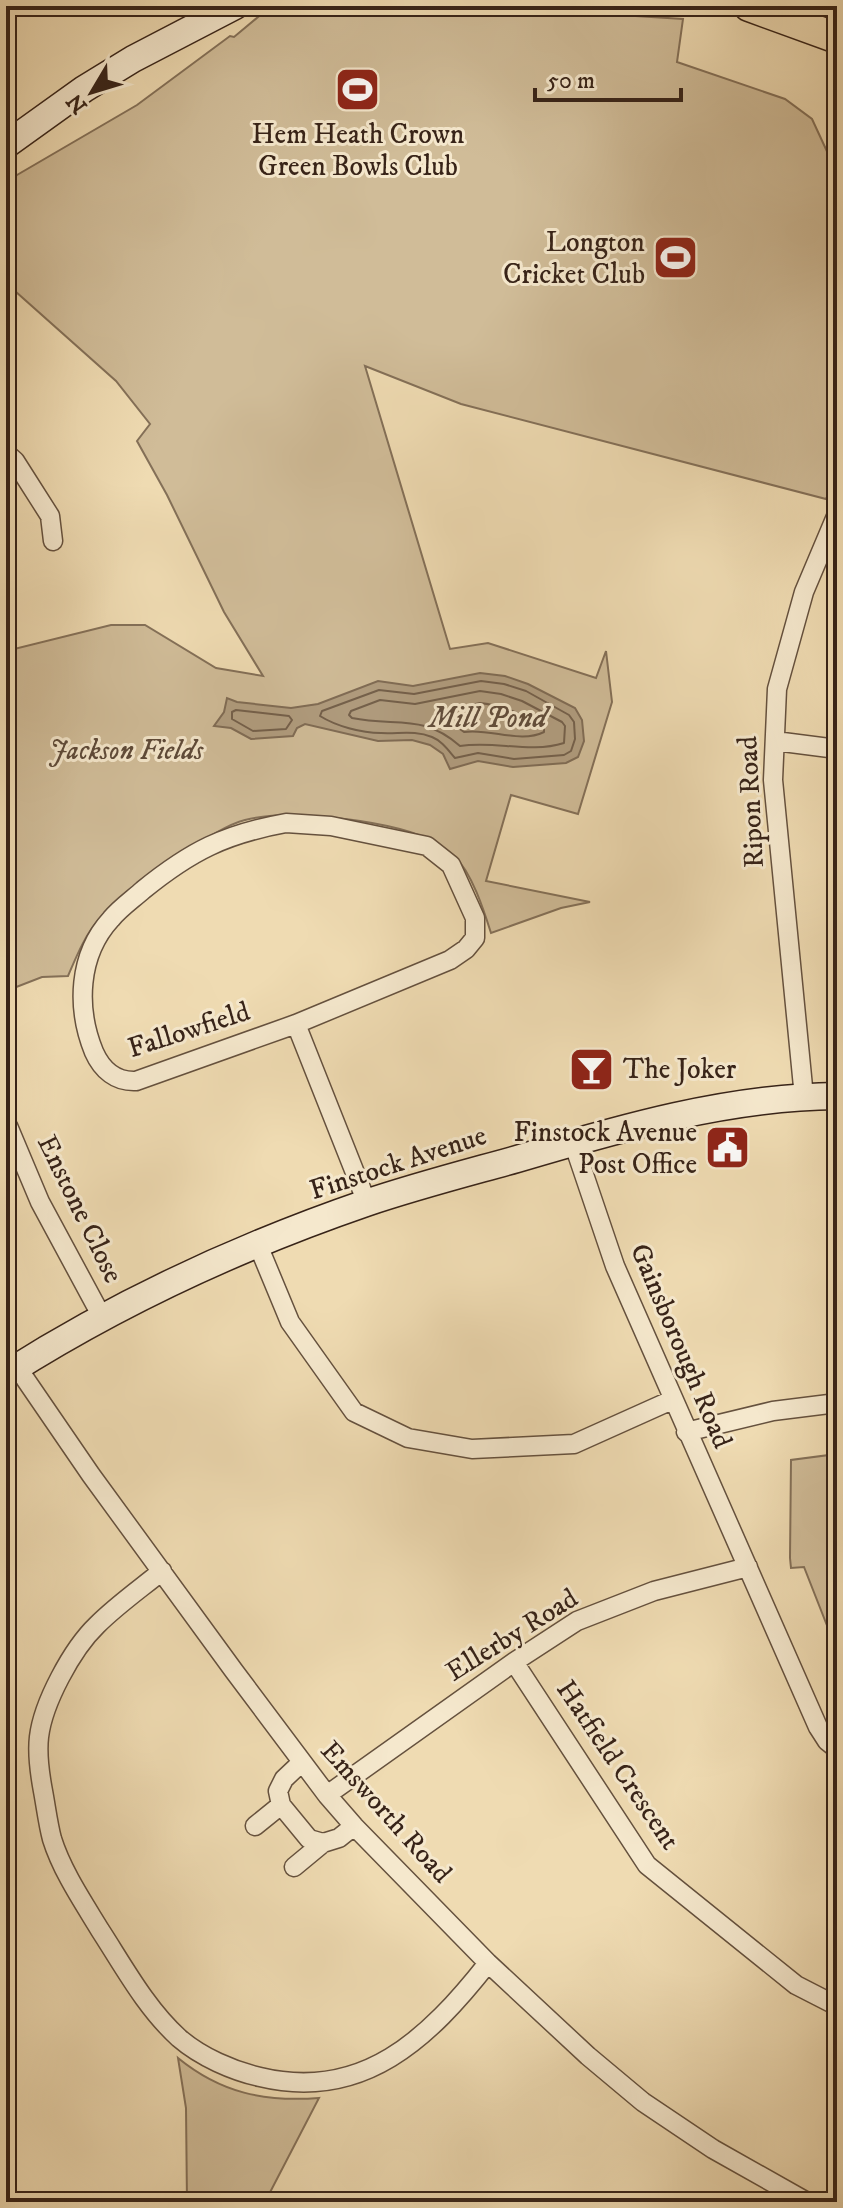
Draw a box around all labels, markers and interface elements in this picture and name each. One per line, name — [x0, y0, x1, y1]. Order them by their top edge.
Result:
north arrow — [52, 52, 132, 132]
scale bar — [535, 52, 681, 102]
sports icon: Hem Heath Crown Green Bowls Club — [334, 65, 382, 113]
text: 50 m — [547, 66, 595, 96]
text: N — [61, 88, 94, 119]
place label: Hem Heath Crown Green Bowls Club — [252, 117, 465, 184]
place label: Longton Cricket Club — [503, 225, 645, 292]
sports icon: Longton Cricket Club — [652, 234, 700, 282]
water label: Mill Pond — [427, 700, 552, 737]
park label: Jackson Fields — [49, 733, 204, 768]
street label: Ripon Road — [730, 735, 772, 869]
street label: Fallowfield — [124, 994, 254, 1066]
bar icon: The Joker — [568, 1045, 616, 1093]
place label: The Joker — [623, 1052, 737, 1087]
place label: Finstock Avenue Post Office — [513, 1115, 697, 1182]
street label: Finstock Avenue — [305, 1118, 491, 1208]
public building icon: Finstock Avenue Post Office — [704, 1124, 752, 1172]
street label: Enstone Close — [29, 1129, 131, 1289]
street label: Gainsborough Road — [622, 1238, 740, 1454]
street label: Ellerby Road — [440, 1581, 584, 1689]
street label: Hatfield Crescent — [548, 1674, 688, 1856]
street label: Emsworth Road — [313, 1734, 459, 1890]

